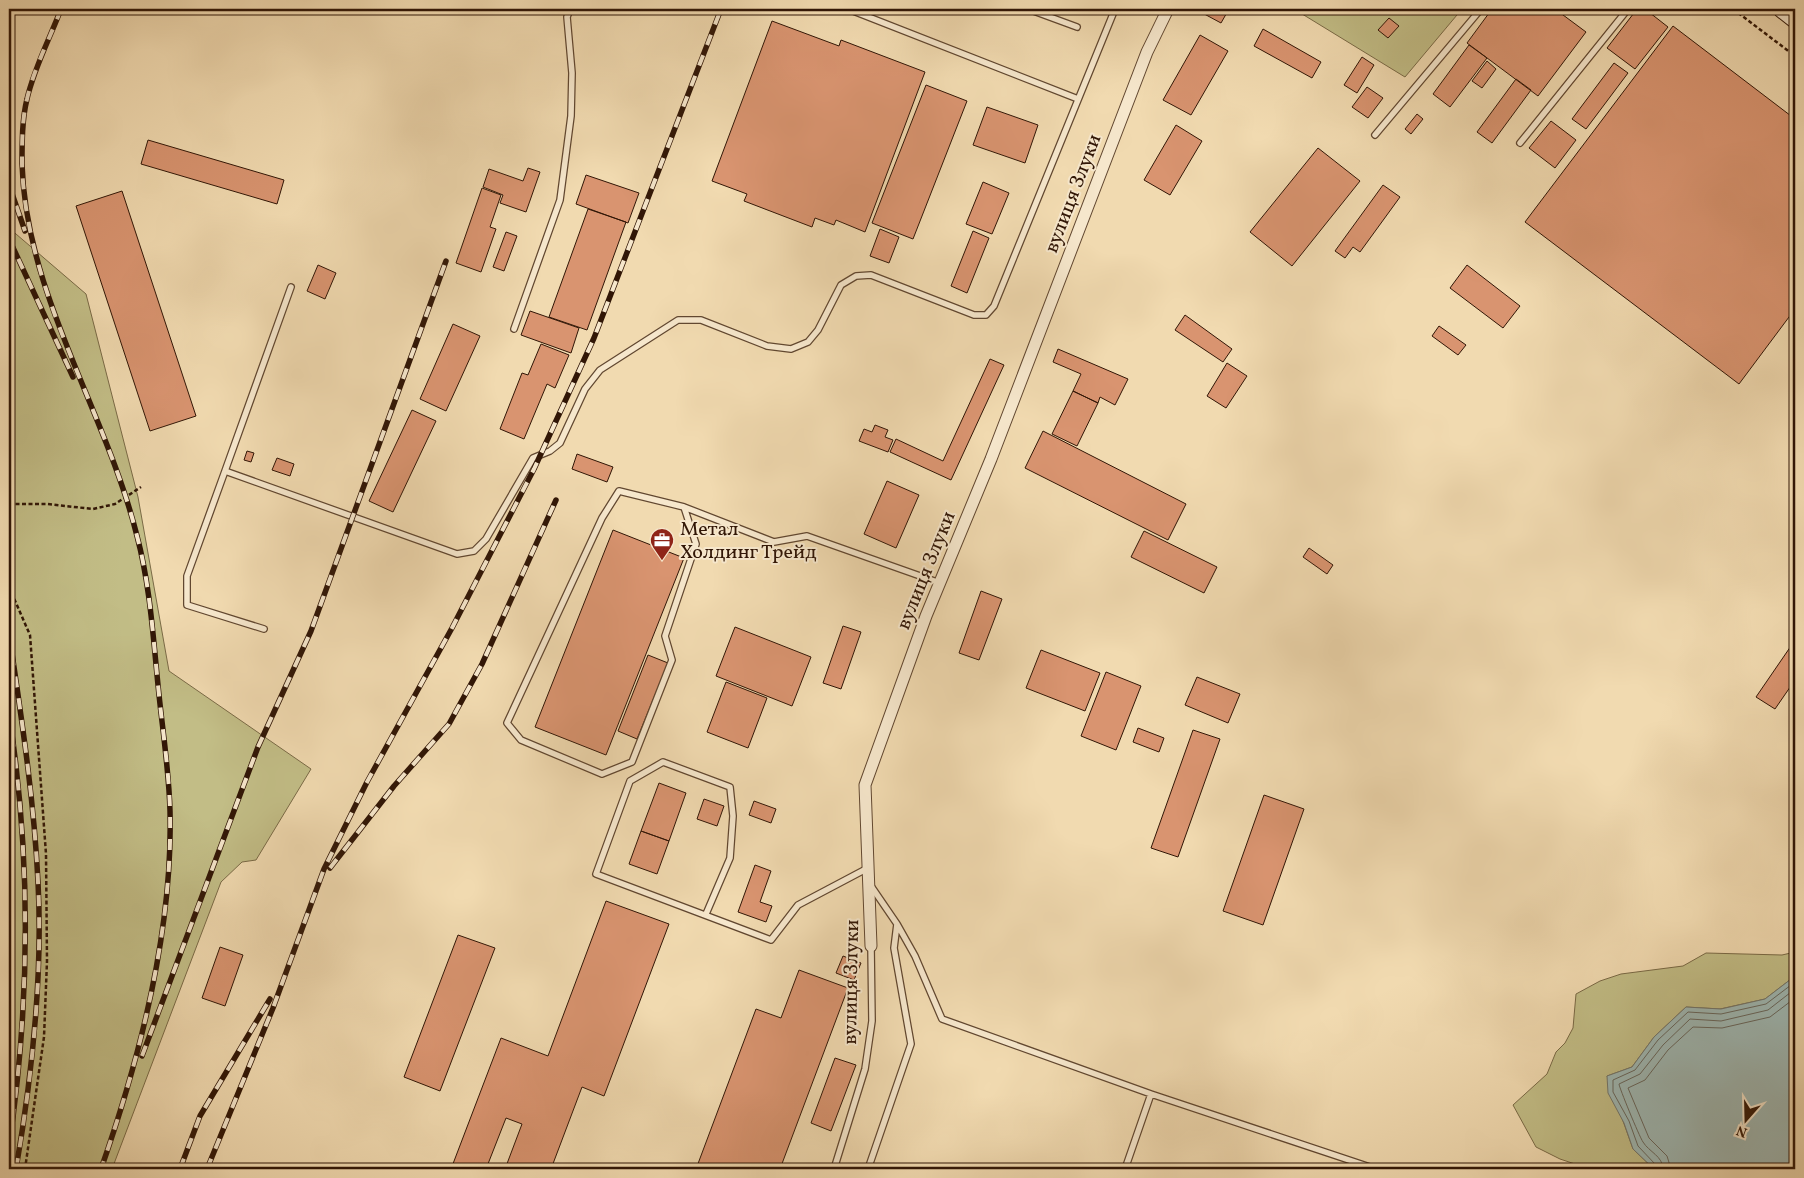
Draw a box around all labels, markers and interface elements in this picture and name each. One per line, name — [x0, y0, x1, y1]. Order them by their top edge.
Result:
street label: вулиця Злуки — [1038, 130, 1109, 257]
street label: вулиця Злуки — [890, 507, 963, 634]
place label: Метал Холдинг Трейд — [680, 516, 816, 567]
office icon: Метал Холдинг Трейд — [649, 527, 675, 561]
street label: вулиця Злуки — [837, 919, 867, 1045]
north arrow — [1722, 1096, 1772, 1146]
text: N — [1734, 1120, 1750, 1141]

